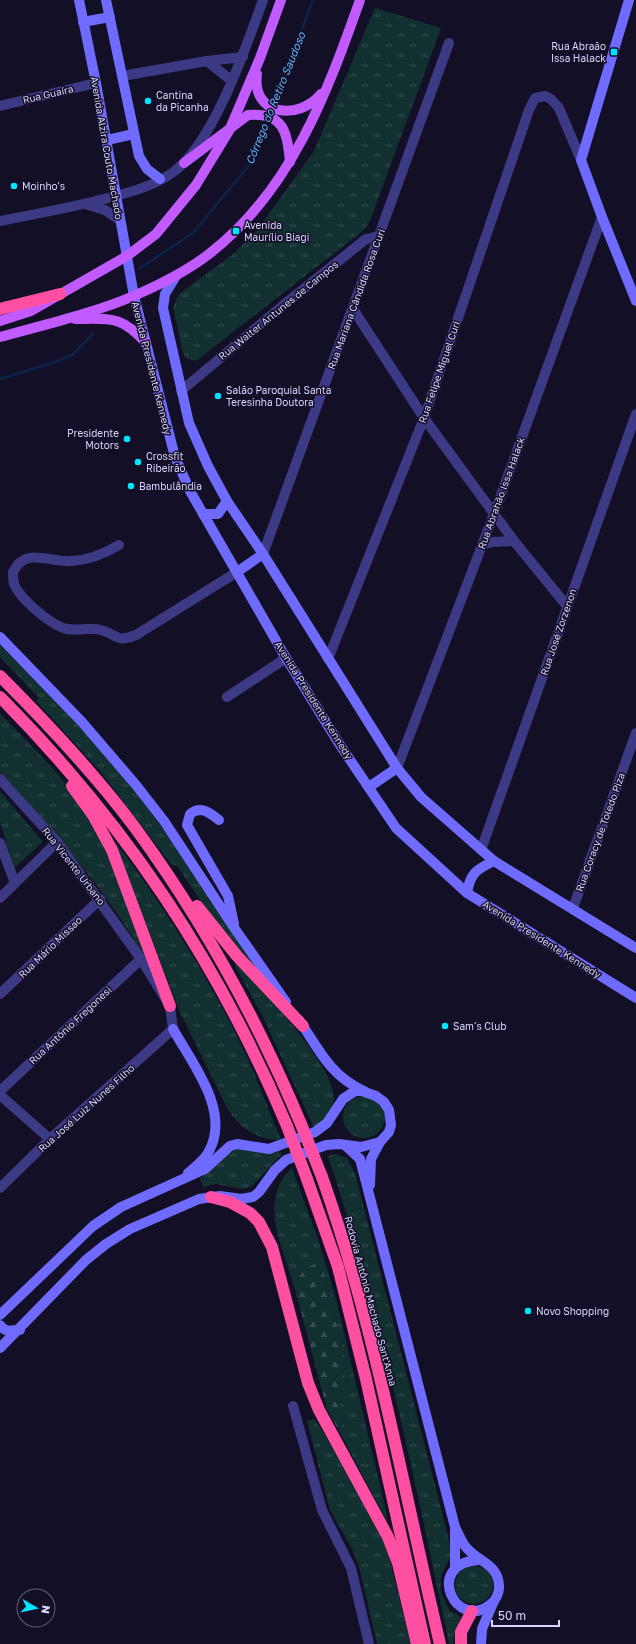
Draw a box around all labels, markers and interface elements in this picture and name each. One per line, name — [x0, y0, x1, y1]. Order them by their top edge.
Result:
water label: Córrego do Retiro Saudoso — [242, 29, 309, 166]
place label: Rua Abraão Issa Halack — [551, 40, 606, 64]
marker: Rua Abraão Issa Halack — [609, 47, 619, 57]
street label: Avenida Alzira Couto Machado — [89, 76, 125, 220]
street label: Rua Guaíra — [21, 82, 75, 106]
place label: Cantina da Picanha — [156, 89, 209, 113]
marker: Cantina da Picanha — [143, 96, 153, 106]
place label: Moinho's — [22, 180, 65, 192]
marker: Moinho's — [9, 181, 19, 191]
place label: Avenida Maurílio Biagi — [244, 219, 309, 243]
marker: Avenida Maurílio Biagi — [231, 226, 241, 236]
street label: Rua Mariana Cândida Rosa Curi — [325, 227, 387, 371]
street label: Rua Walter Antunes de Campos — [216, 258, 340, 362]
street label: Avenida Presidente Kennedy — [130, 300, 175, 436]
street label: Rua Felipe Miguel Curi — [416, 319, 462, 425]
place label: Salão Paroquial Santa Teresinha Doutora — [226, 384, 331, 408]
marker: Salão Paroquial Santa Teresinha Doutora — [213, 391, 223, 401]
place label: Presidente Motors — [67, 427, 119, 451]
marker: Presidente Motors — [122, 434, 132, 444]
street label: Rua Abrahão Issa Halack — [475, 435, 527, 551]
place label: Crossfit Ribeirão — [146, 450, 186, 474]
marker: Crossfit Ribeirão — [133, 457, 143, 467]
place label: Bambulândia — [139, 480, 202, 492]
marker: Bambulândia — [126, 481, 136, 491]
street label: Rua José Zorzenon — [538, 587, 578, 677]
street label: Avenida Presidente Kennedy — [273, 639, 356, 762]
street label: Rua Coracy de Toledo Piza — [573, 771, 627, 893]
street label: Rua Vicente Urbano — [40, 825, 108, 907]
street label: Avenida Presidente Kennedy — [481, 898, 604, 981]
street label: Rua Mário Missao — [16, 914, 84, 980]
street label: Rua Antônio Fregonesi — [26, 984, 114, 1066]
place label: Sam´s Club — [453, 1020, 507, 1032]
marker: Sam´s Club — [440, 1021, 450, 1031]
street label: Rua José Luiz Nunes Filho — [35, 1062, 137, 1154]
street label: Rodovia Antônio Machado Sant'Anna — [342, 1215, 400, 1387]
place label: Novo Shopping — [536, 1305, 609, 1317]
marker: Novo Shopping — [523, 1306, 533, 1316]
north arrow — [16, 1588, 56, 1628]
scale bar — [492, 1602, 559, 1628]
text: N — [39, 1604, 53, 1615]
text: 50 m — [498, 1608, 526, 1623]

